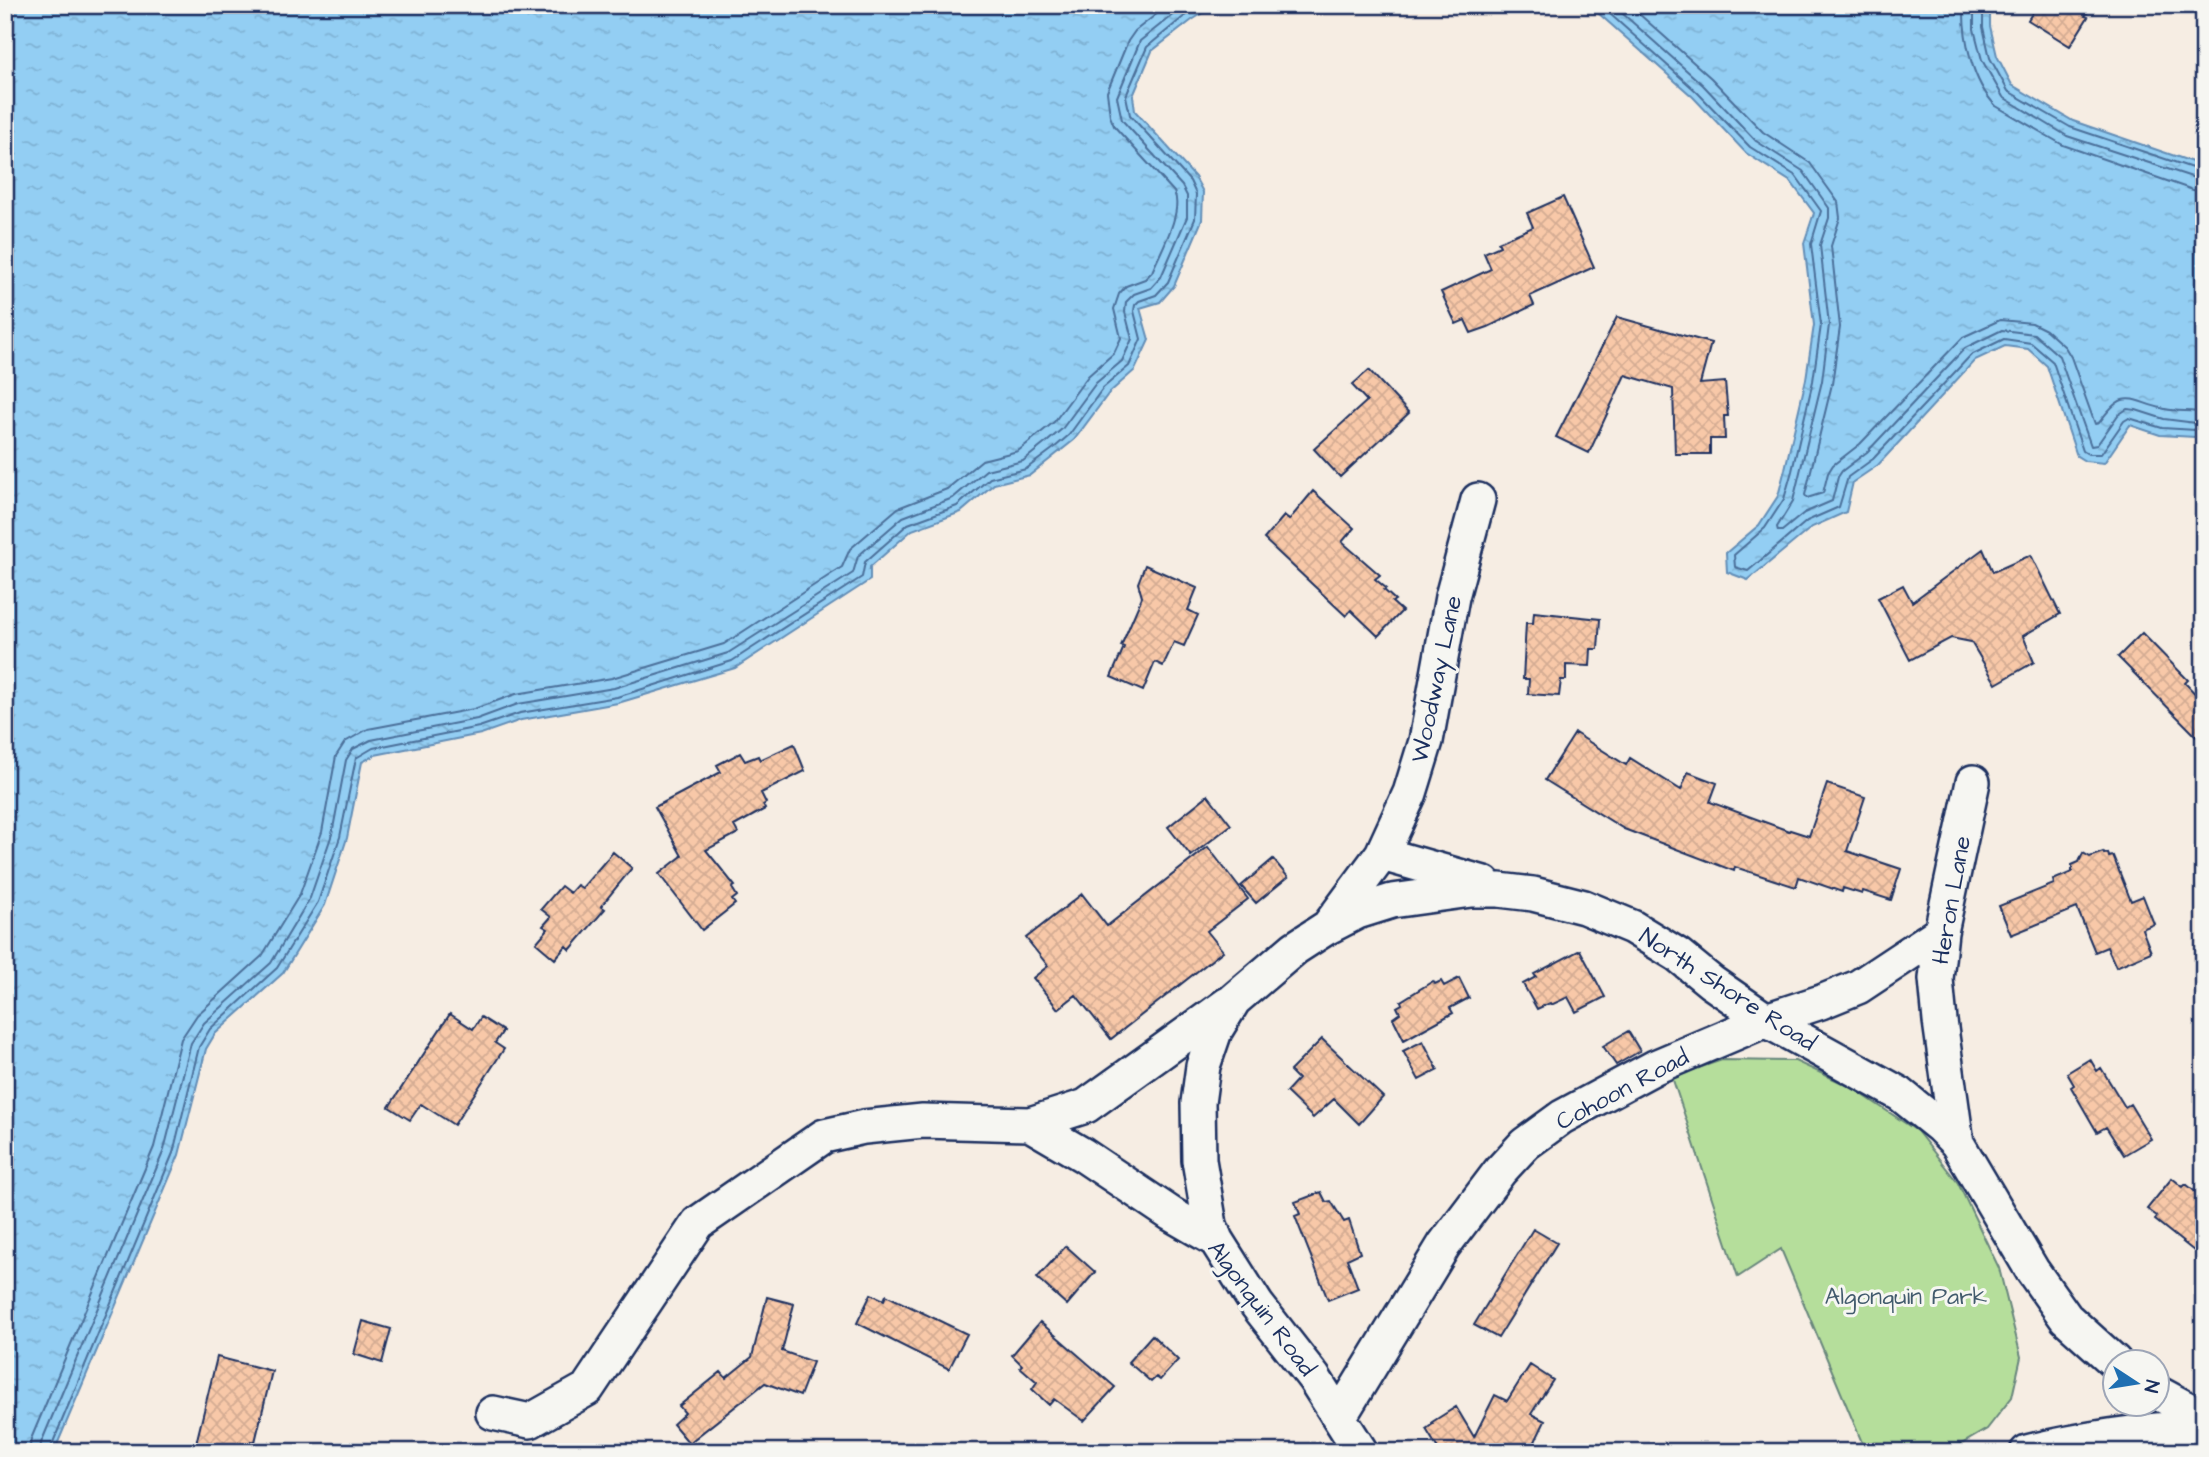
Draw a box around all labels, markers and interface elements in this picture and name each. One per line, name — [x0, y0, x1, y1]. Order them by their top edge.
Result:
street label: Woodway Lane — [1403, 592, 1472, 766]
street label: Heron Lane — [1924, 833, 1980, 967]
street label: North Shore Road — [1632, 920, 1823, 1060]
street label: Cohoon Road — [1550, 1041, 1695, 1139]
street label: Algonquin Road — [1198, 1234, 1323, 1384]
park label: Algonquin Park — [1825, 1280, 1987, 1315]
north arrow — [2100, 1348, 2170, 1418]
text: N — [2137, 1378, 2166, 1395]

